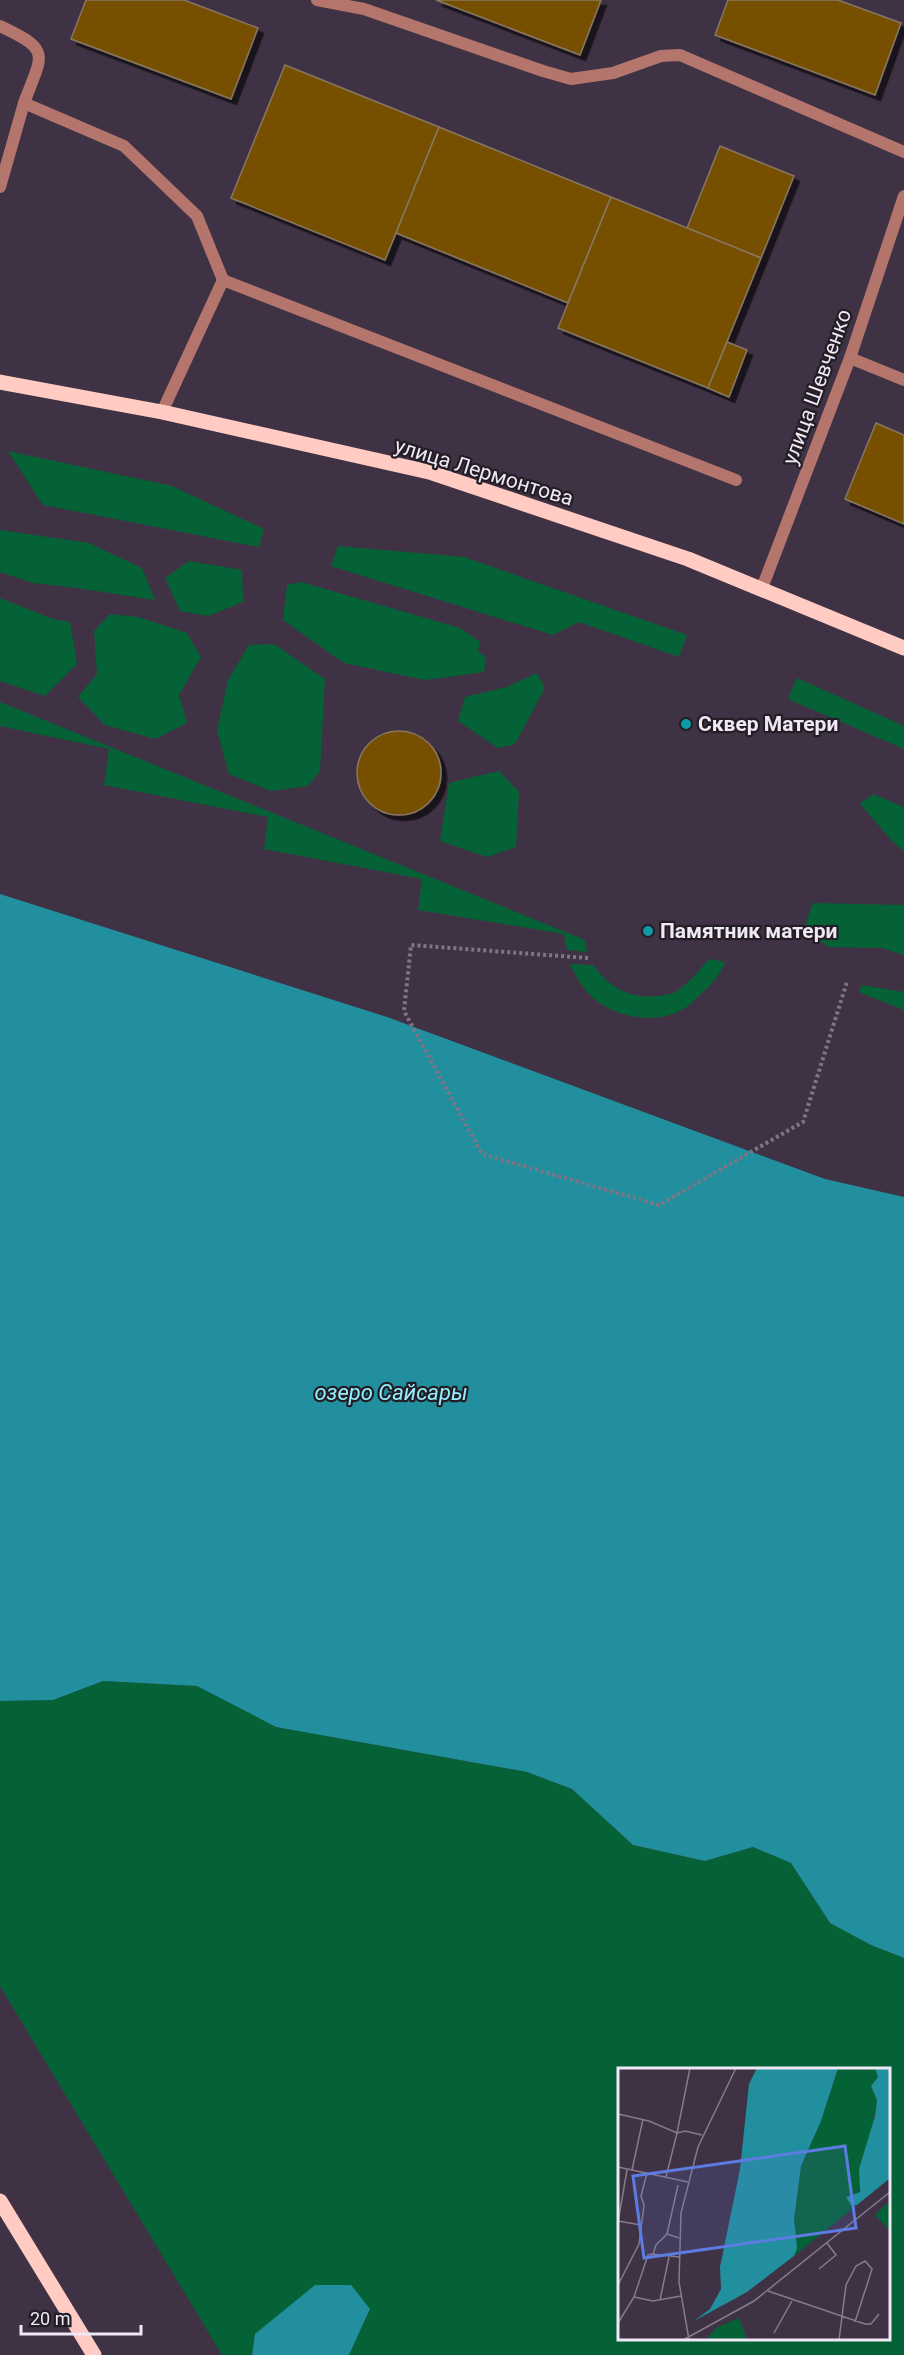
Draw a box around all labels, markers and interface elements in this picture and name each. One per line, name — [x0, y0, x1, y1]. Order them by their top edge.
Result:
street label: улица Шевченко — [778, 306, 856, 468]
street label: улица Лермонтова — [392, 433, 576, 511]
place label: Сквер Матери — [698, 712, 838, 736]
marker: Сквер Матери — [679, 717, 693, 731]
place label: Памятник матери — [660, 919, 837, 943]
marker: Памятник матери — [641, 924, 655, 938]
water label: озеро Сайсары — [314, 1380, 468, 1405]
inset map — [618, 2068, 889, 2340]
scale bar — [21, 2298, 141, 2336]
text: 20 m — [30, 2308, 70, 2329]

